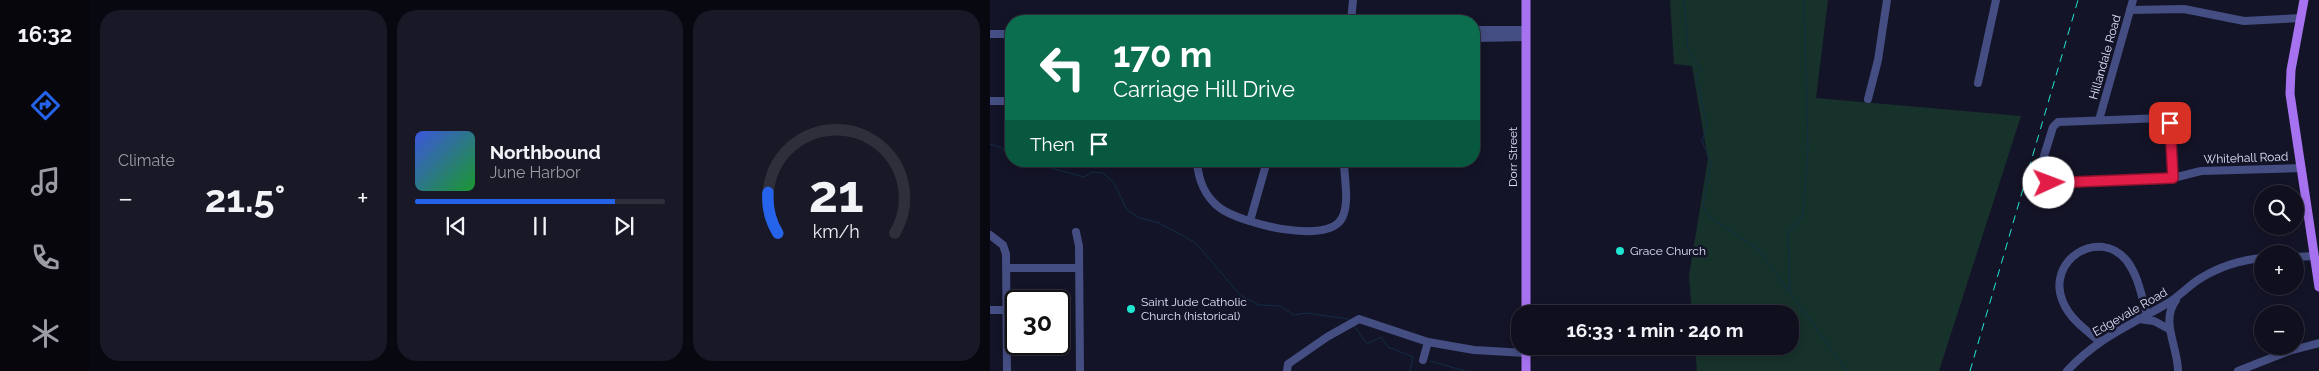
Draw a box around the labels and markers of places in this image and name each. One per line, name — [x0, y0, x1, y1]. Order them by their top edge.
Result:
pin — [2149, 102, 2191, 144]
place label: Grace Church — [1630, 244, 1706, 258]
marker: Grace Church — [1614, 245, 1626, 257]
place label: Saint Jude Catholic Church (historical) — [1141, 295, 1247, 323]
marker: Saint Jude Catholic Church (historical) — [1125, 303, 1137, 315]

